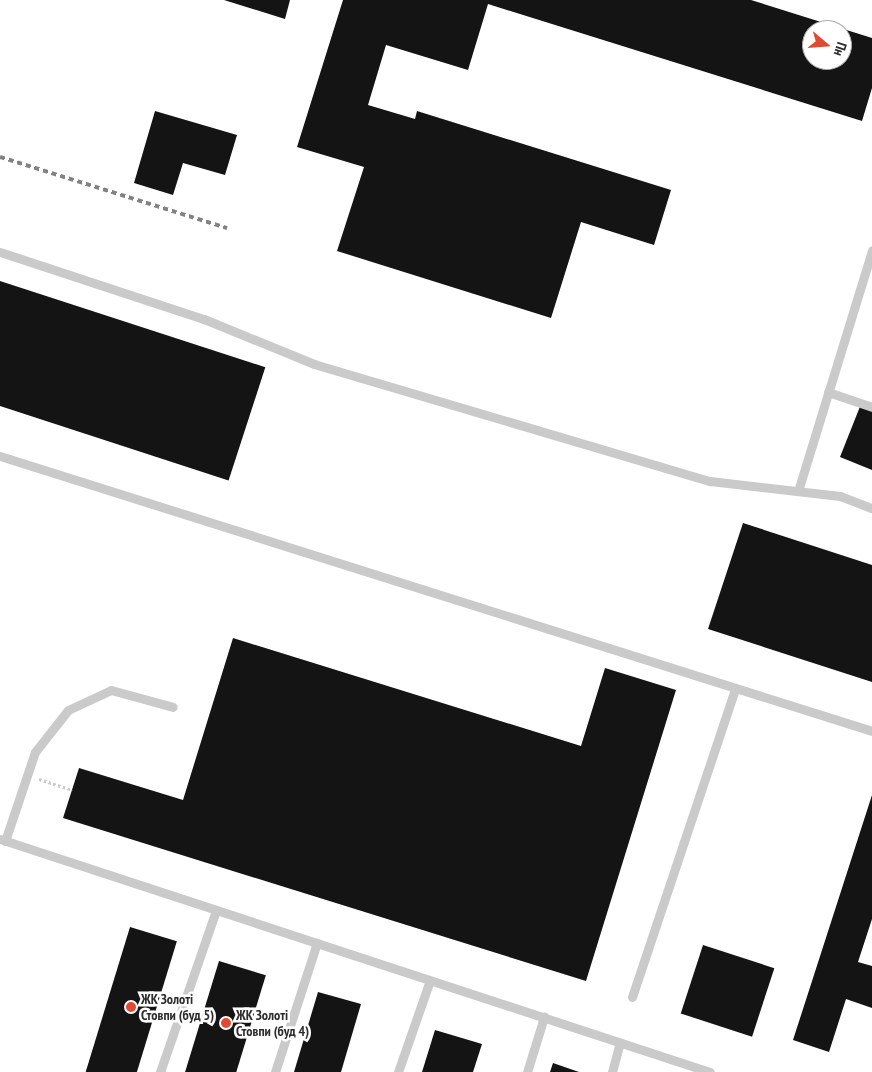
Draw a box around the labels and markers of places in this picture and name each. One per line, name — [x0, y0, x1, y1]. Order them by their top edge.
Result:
place label: ЖК Золоті Стовпи (буд 5) — [141, 991, 214, 1024]
marker: ЖК Золоті Стовпи (буд 5) — [125, 1001, 137, 1013]
place label: ЖК Золоті Стовпи (буд 4) — [236, 1007, 309, 1040]
marker: ЖК Золоті Стовпи (буд 4) — [220, 1017, 232, 1029]

